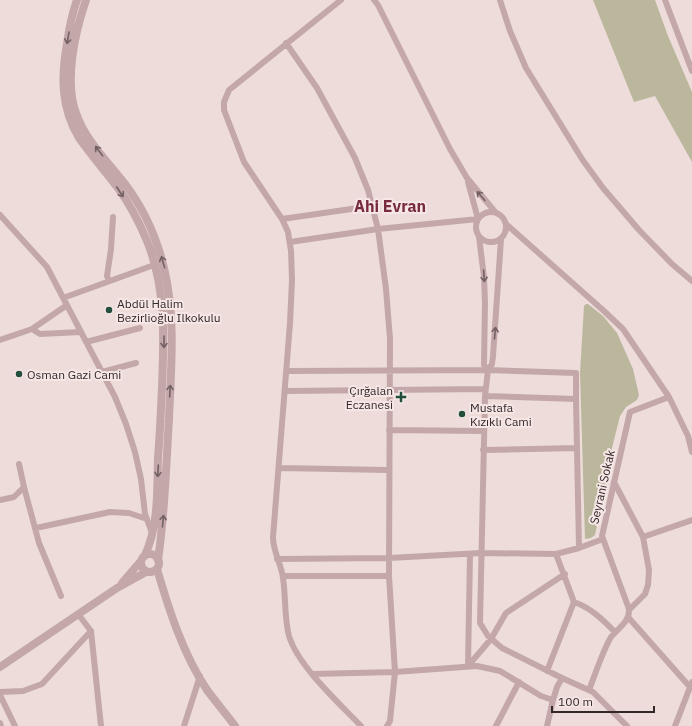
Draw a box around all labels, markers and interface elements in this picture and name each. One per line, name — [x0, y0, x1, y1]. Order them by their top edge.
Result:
one-way arrow — [64, 31, 72, 44]
one-way arrow — [94, 145, 103, 156]
one-way arrow — [116, 187, 125, 198]
one-way arrow — [477, 190, 486, 201]
district label: Ahi Evran — [354, 196, 426, 216]
one-way arrow — [159, 256, 166, 269]
one-way arrow — [480, 269, 487, 282]
place label: Abdül Halim Bezirlioğlu Ilkokulu — [117, 296, 221, 325]
marker: Abdül Halim Bezirlioğlu Ilkokulu — [104, 305, 114, 315]
one-way arrow — [492, 327, 499, 340]
one-way arrow — [160, 335, 168, 348]
place label: Osman Gazi Cami — [27, 367, 121, 382]
marker: Osman Gazi Cami — [14, 369, 24, 379]
place label: Çırğalan Eczanesi — [346, 383, 393, 412]
one-way arrow — [166, 385, 174, 398]
marker: Çırğalan Eczanesi — [396, 392, 406, 402]
place label: Mustafa Kızıklı Cami — [470, 400, 532, 429]
marker: Mustafa Kızıklı Cami — [457, 409, 467, 419]
street label: Seyrani Sokak — [586, 448, 618, 526]
one-way arrow — [154, 464, 161, 477]
one-way arrow — [159, 515, 167, 528]
scale bar — [552, 688, 654, 714]
text: 100 m — [558, 694, 593, 709]

